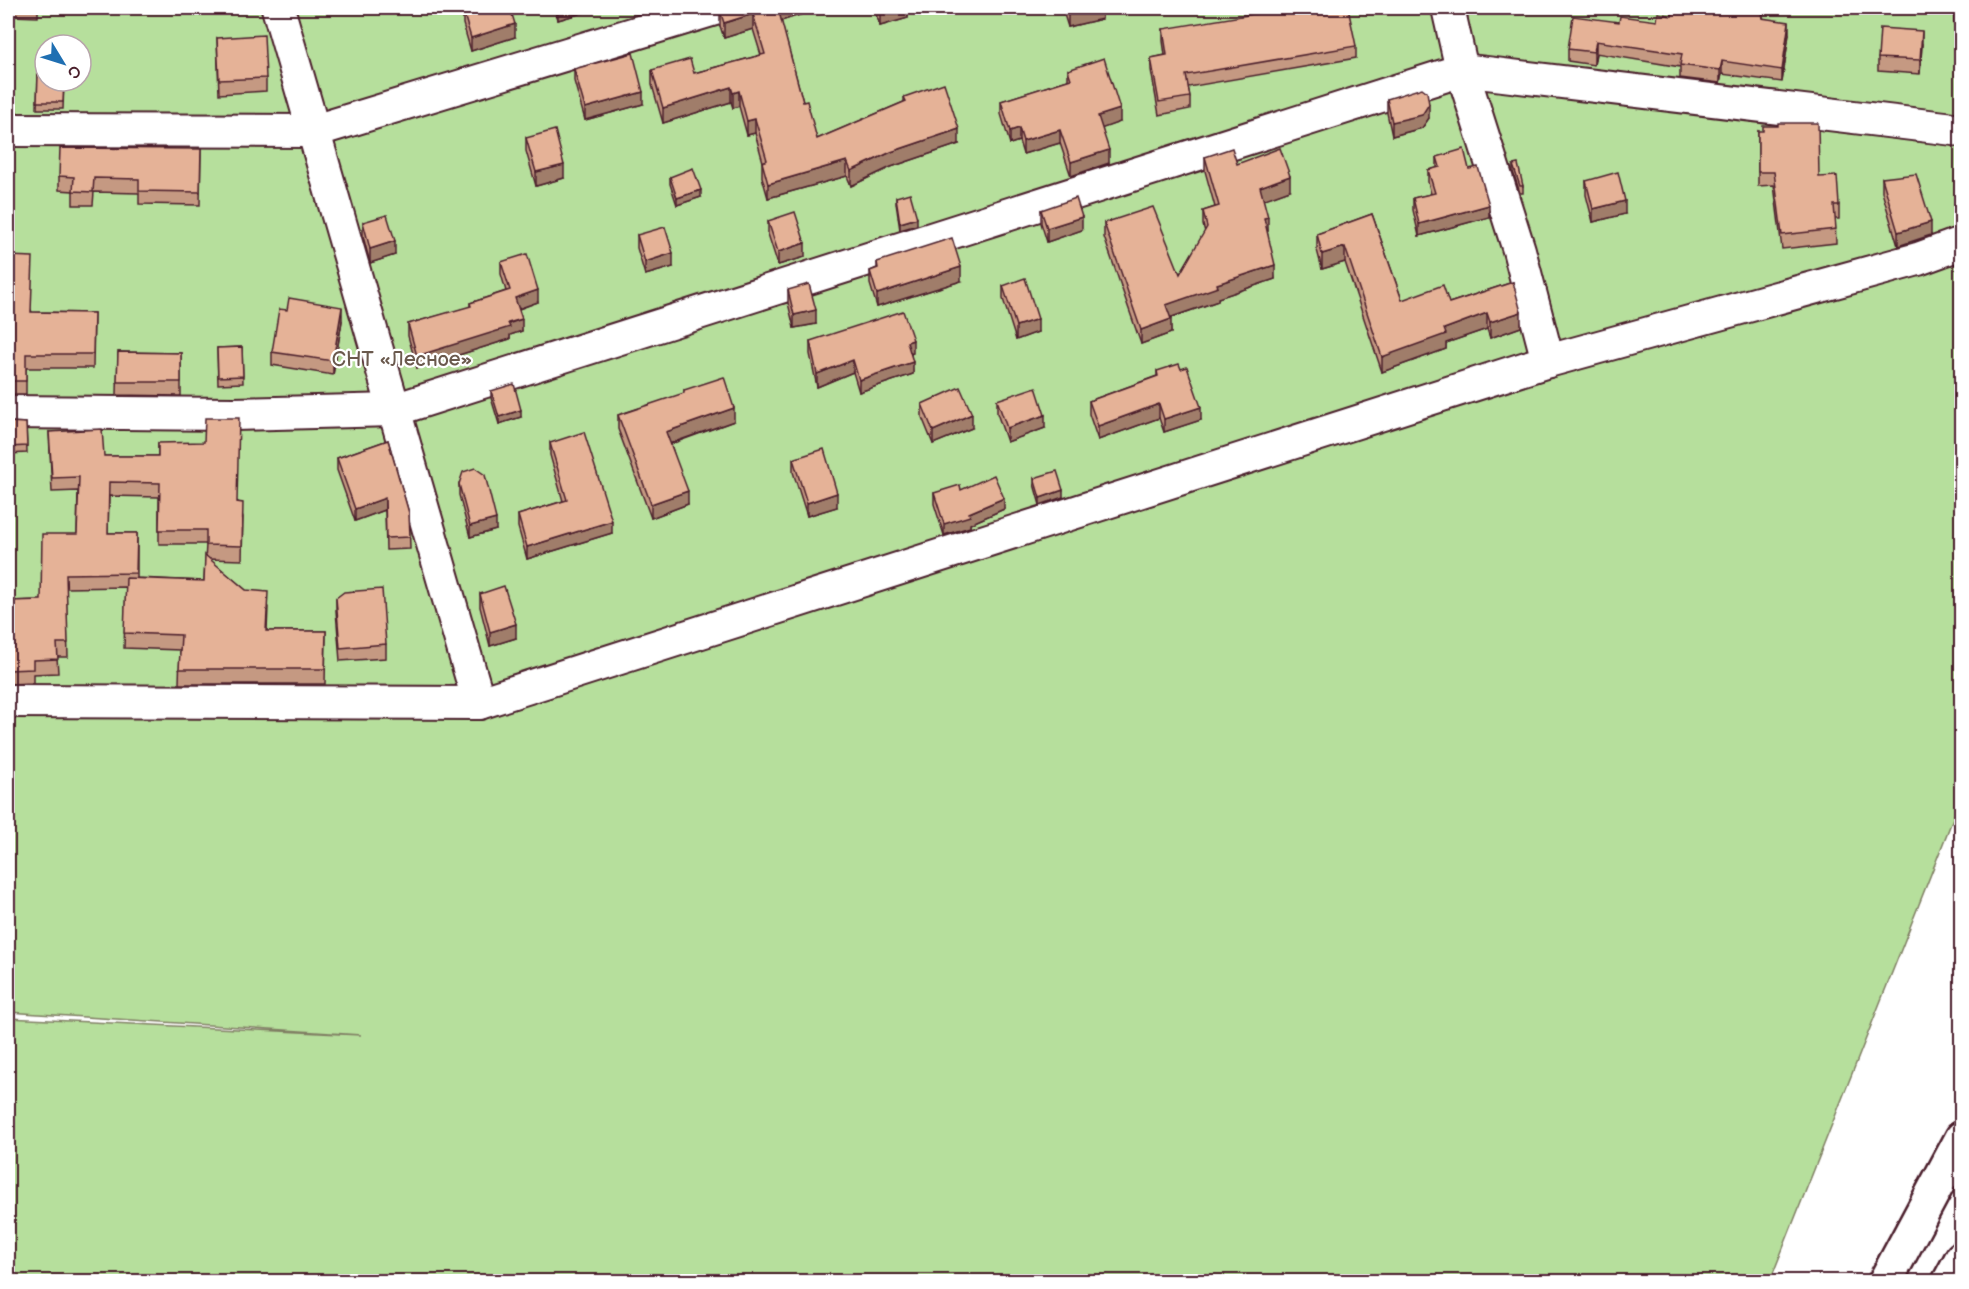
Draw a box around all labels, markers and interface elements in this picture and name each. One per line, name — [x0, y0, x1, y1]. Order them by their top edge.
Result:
north arrow — [33, 33, 93, 93]
text: С — [63, 61, 85, 82]
park label: СНТ «Лесное» — [332, 347, 472, 372]

